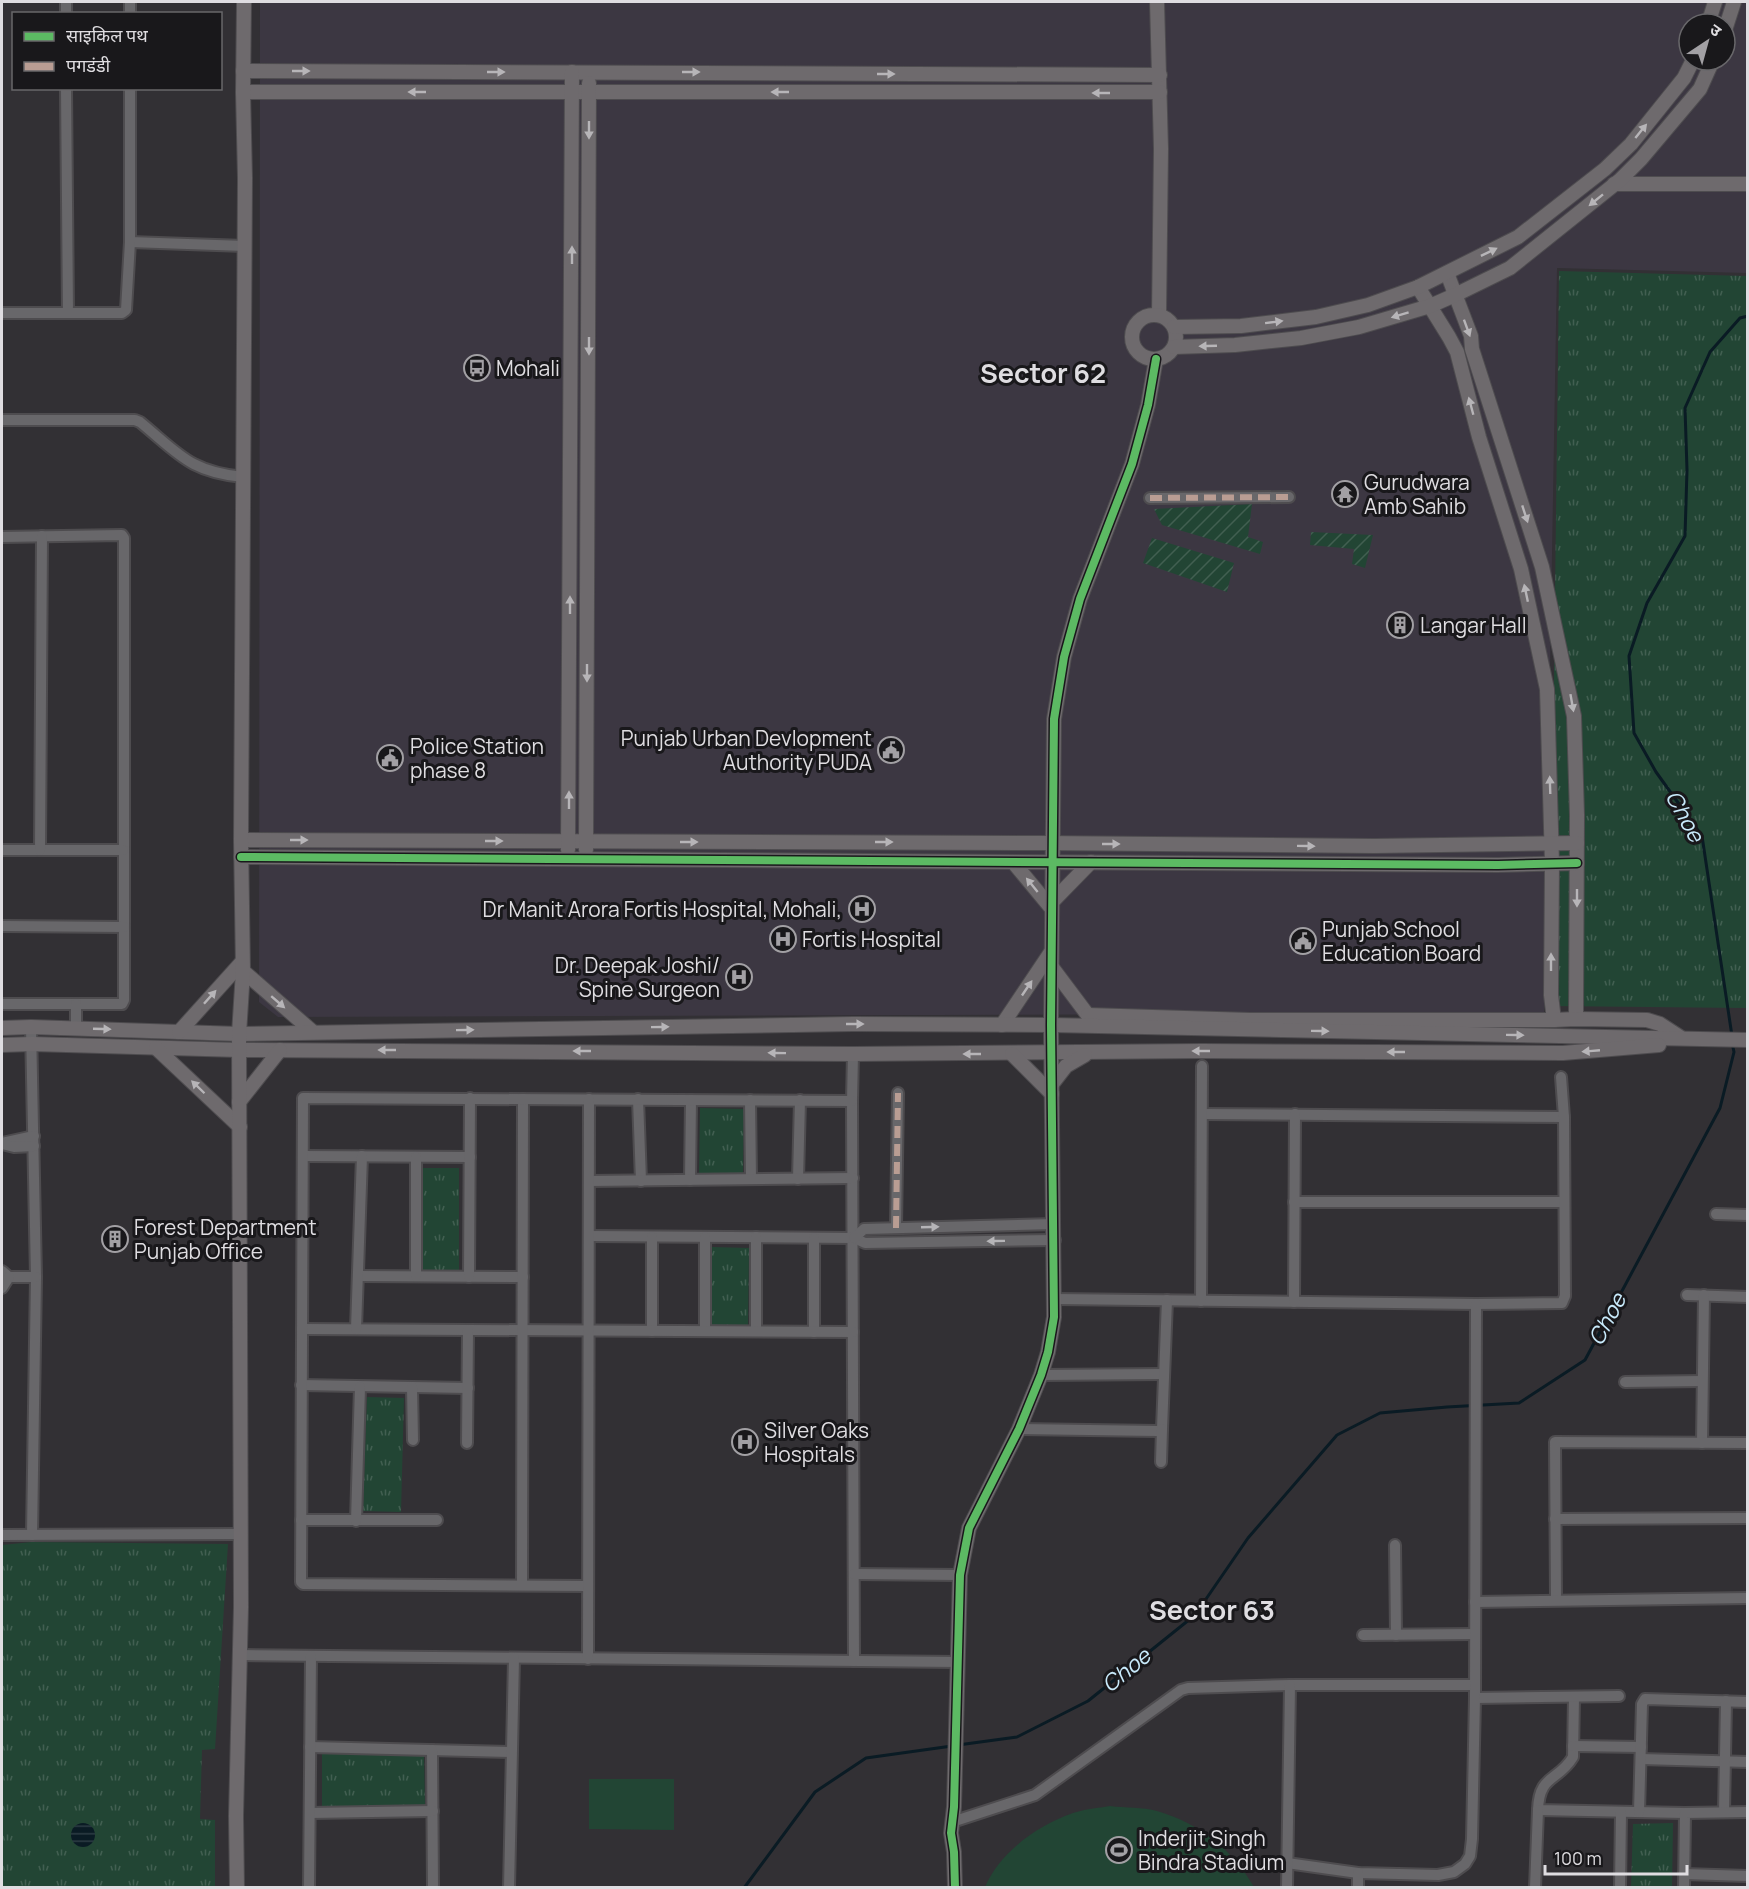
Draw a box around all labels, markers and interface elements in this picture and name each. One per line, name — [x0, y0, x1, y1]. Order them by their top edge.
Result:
legend — [12, 12, 222, 90]
north arrow — [1677, 12, 1737, 72]
text: उ — [1706, 18, 1727, 42]
text: साइकिल पथ — [66, 23, 148, 47]
text: पगडंडी — [66, 53, 111, 77]
one-way arrow — [292, 66, 311, 76]
one-way arrow — [487, 67, 506, 77]
one-way arrow — [682, 67, 701, 77]
one-way arrow — [877, 69, 896, 79]
one-way arrow — [408, 87, 427, 97]
one-way arrow — [771, 87, 790, 97]
one-way arrow — [1092, 88, 1111, 98]
one-way arrow — [584, 121, 594, 140]
one-way arrow — [1635, 123, 1648, 139]
one-way arrow — [1588, 193, 1603, 205]
one-way arrow — [567, 245, 577, 264]
one-way arrow — [1481, 247, 1498, 256]
one-way arrow — [1391, 311, 1409, 320]
one-way arrow — [1265, 318, 1284, 327]
one-way arrow — [1463, 319, 1473, 337]
one-way arrow — [584, 337, 594, 356]
one-way arrow — [1199, 341, 1218, 350]
bus stop icon: Mohali — [462, 353, 492, 383]
place label: Mohali — [496, 354, 560, 382]
district label: Sector 62 — [980, 354, 1106, 391]
one-way arrow — [1465, 397, 1475, 415]
place label: Gurudwara Amb Sahib — [1364, 468, 1470, 520]
temple icon: Gurudwara Amb Sahib — [1330, 479, 1360, 509]
one-way arrow — [1521, 505, 1530, 523]
one-way arrow — [1521, 583, 1530, 602]
one-way arrow — [565, 596, 575, 615]
building icon: Langar Hall — [1385, 610, 1415, 640]
place label: Langar Hall — [1420, 611, 1527, 639]
one-way arrow — [582, 664, 592, 683]
one-way arrow — [1567, 694, 1576, 713]
place label: Punjab Urban Devlopment Authority PUDA — [621, 724, 872, 776]
place label: Police Station phase 8 — [410, 732, 544, 784]
public building icon: Punjab Urban Devlopment Authority PUDA — [876, 735, 906, 765]
public building icon: Police Station phase 8 — [375, 743, 405, 773]
one-way arrow — [1546, 776, 1555, 795]
water label: Choe — [1659, 785, 1712, 848]
one-way arrow — [564, 791, 573, 810]
one-way arrow — [290, 835, 309, 845]
one-way arrow — [485, 836, 504, 846]
one-way arrow — [680, 837, 699, 847]
one-way arrow — [875, 837, 894, 847]
one-way arrow — [1101, 839, 1120, 849]
one-way arrow — [1296, 841, 1315, 851]
one-way arrow — [1026, 877, 1039, 893]
one-way arrow — [1572, 888, 1582, 907]
hospital icon: Dr Manit Arora Fortis Hospital, Mohali, — [847, 894, 877, 924]
place label: Dr Manit Arora Fortis Hospital, Mohali, — [483, 895, 842, 923]
place label: Punjab School Education Board — [1322, 915, 1481, 967]
hospital icon: Fortis Hospital — [768, 924, 798, 954]
place label: Fortis Hospital — [802, 925, 941, 953]
public building icon: Punjab School Education Board — [1288, 926, 1318, 956]
place label: Dr. Deepak Joshi/ Spine Surgeon — [555, 951, 720, 1003]
one-way arrow — [1546, 952, 1556, 971]
hospital icon: Dr. Deepak Joshi/ Spine Surgeon — [724, 962, 754, 992]
one-way arrow — [1021, 980, 1032, 996]
one-way arrow — [203, 990, 216, 1005]
one-way arrow — [270, 995, 285, 1008]
one-way arrow — [846, 1020, 865, 1029]
one-way arrow — [651, 1022, 670, 1032]
one-way arrow — [92, 1024, 111, 1034]
one-way arrow — [456, 1025, 475, 1035]
one-way arrow — [1310, 1026, 1329, 1036]
one-way arrow — [1505, 1031, 1524, 1040]
one-way arrow — [378, 1045, 397, 1055]
one-way arrow — [573, 1046, 592, 1056]
one-way arrow — [1581, 1046, 1600, 1056]
one-way arrow — [1191, 1047, 1210, 1056]
one-way arrow — [1386, 1047, 1405, 1057]
one-way arrow — [768, 1048, 787, 1057]
one-way arrow — [963, 1049, 982, 1059]
one-way arrow — [191, 1081, 205, 1095]
place label: Forest Department Punjab Office — [134, 1213, 317, 1265]
one-way arrow — [921, 1223, 940, 1232]
building icon: Forest Department Punjab Office — [100, 1224, 130, 1254]
one-way arrow — [987, 1236, 1006, 1246]
water label: Choe — [1581, 1287, 1634, 1350]
place label: Silver Oaks Hospitals — [764, 1416, 869, 1468]
hospital icon: Silver Oaks Hospitals — [730, 1427, 760, 1457]
district label: Sector 63 — [1149, 1591, 1275, 1628]
water label: Choe — [1095, 1640, 1158, 1699]
place label: Inderjit Singh Bindra Stadium — [1138, 1824, 1284, 1876]
sports icon: Inderjit Singh Bindra Stadium — [1104, 1835, 1134, 1865]
scale bar — [1545, 1838, 1688, 1876]
text: 100 m — [1554, 1846, 1602, 1870]

